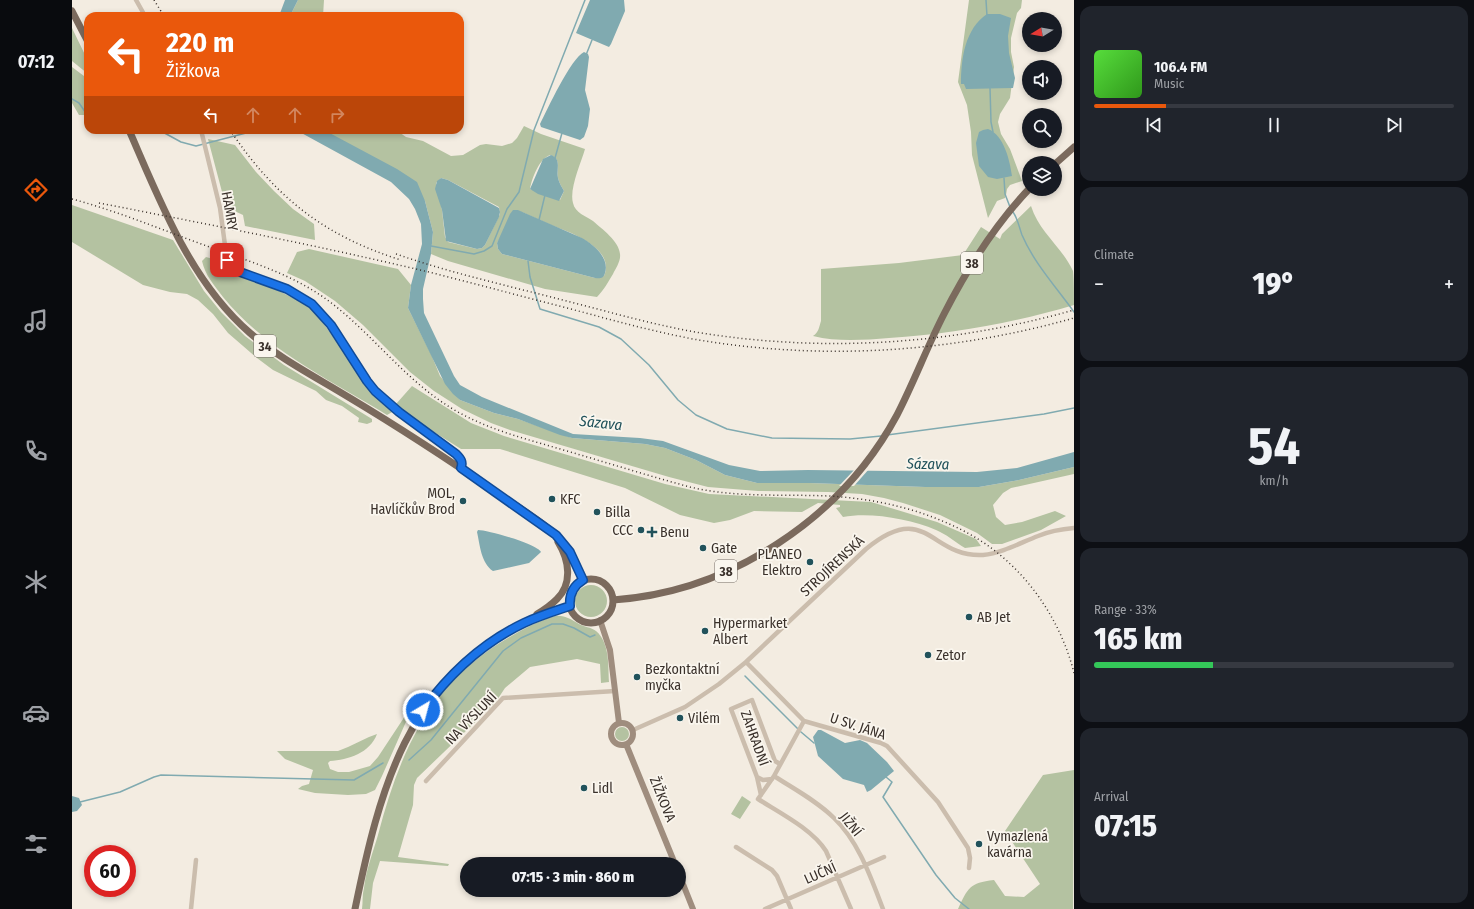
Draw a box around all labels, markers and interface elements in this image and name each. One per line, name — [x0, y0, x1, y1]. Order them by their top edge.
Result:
north arrow — [1022, 12, 1062, 52]
map controls — [1022, 12, 1062, 196]
text: 220 m — [166, 26, 234, 59]
icon: left — [100, 28, 152, 80]
text: 07:12 — [18, 51, 54, 73]
text: 106.4 FM — [1154, 58, 1207, 76]
text: Žižkova — [166, 60, 220, 82]
button: sound — [1022, 60, 1062, 100]
text: Music — [1154, 76, 1184, 91]
icon: left — [200, 104, 222, 126]
icon: ahead — [242, 104, 264, 126]
icon: ahead — [284, 104, 306, 126]
icon: right — [326, 104, 348, 126]
button: search — [1022, 108, 1062, 148]
icon: previous — [1143, 114, 1165, 136]
icon: pause — [1263, 114, 1285, 136]
icon: next — [1383, 114, 1405, 136]
button: layers — [1022, 156, 1062, 196]
icon: directions — [22, 176, 50, 204]
street label: HAMRY — [218, 190, 241, 232]
pin — [210, 243, 244, 277]
text: Climate — [1094, 247, 1134, 262]
icon: arrive — [216, 249, 238, 271]
road number: 38 — [961, 252, 983, 274]
text: 19° — [1253, 266, 1295, 302]
text: − — [1094, 271, 1104, 298]
text: + — [1444, 271, 1454, 298]
icon: music — [22, 307, 50, 335]
road number: 34 — [254, 335, 276, 357]
water label: Sázava — [578, 412, 624, 434]
text: 54 — [1248, 415, 1300, 478]
icon: phone — [22, 437, 50, 465]
water label: Sázava — [905, 455, 950, 473]
text: km/h — [1260, 473, 1289, 488]
place label: MOL, Havlíčkův Brod — [370, 485, 455, 518]
place label: KFC — [560, 491, 580, 508]
marker: KFC — [547, 494, 557, 504]
marker: MOL, Havlíčkův Brod — [458, 496, 468, 506]
place label: Billa — [605, 504, 631, 521]
marker: Billa — [592, 507, 602, 517]
place label: CCC — [612, 522, 633, 539]
place label: Benu — [660, 524, 689, 541]
marker: CCC — [636, 525, 646, 535]
marker: Benu — [647, 527, 657, 537]
street label: STROJÍRENSKÁ — [796, 531, 868, 600]
place label: Gate — [711, 540, 737, 557]
marker: Gate — [698, 543, 708, 553]
place label: PLANEO Elektro — [757, 546, 802, 579]
marker: PLANEO Elektro — [805, 557, 815, 567]
road number: 38 — [715, 560, 737, 582]
icon: climate — [22, 568, 50, 596]
text: Range · 33% — [1094, 602, 1157, 617]
place label: AB Jet — [977, 609, 1011, 626]
marker: AB Jet — [964, 612, 974, 622]
place label: Hypermarket Albert — [713, 615, 788, 648]
text: 165 km — [1094, 621, 1182, 657]
marker: Hypermarket Albert — [700, 626, 710, 636]
place label: Zetor — [936, 647, 966, 664]
marker: Zetor — [923, 650, 933, 660]
place label: Bezkontaktní myčka — [645, 661, 720, 694]
marker: Bezkontaktní myčka — [632, 672, 642, 682]
street label: NA VÝSLUNÍ — [442, 688, 501, 748]
position arrow — [402, 689, 444, 731]
icon: car — [22, 699, 50, 727]
street label: ZAHRADNÍ — [737, 708, 773, 769]
street label: U SV. JÁNA — [828, 708, 889, 744]
place label: Vilém — [688, 710, 720, 727]
marker: Vilém — [675, 713, 685, 723]
street label: ŽIŽKOVA — [646, 774, 680, 825]
place label: Lidl — [592, 780, 613, 797]
marker: Lidl — [579, 783, 589, 793]
text: Arrival — [1094, 789, 1128, 804]
street label: JIŽNÍ — [836, 808, 866, 840]
text: 07:15 — [1094, 808, 1157, 844]
place label: Vymazlená kavárna — [987, 828, 1048, 861]
icon: filters — [22, 830, 50, 858]
marker: Vymazlená kavárna — [974, 839, 984, 849]
speed limit sign: 60 — [84, 845, 136, 897]
street label: LUČNÍ — [801, 858, 839, 888]
text: 07:15 · 3 min · 860 m — [512, 868, 634, 886]

